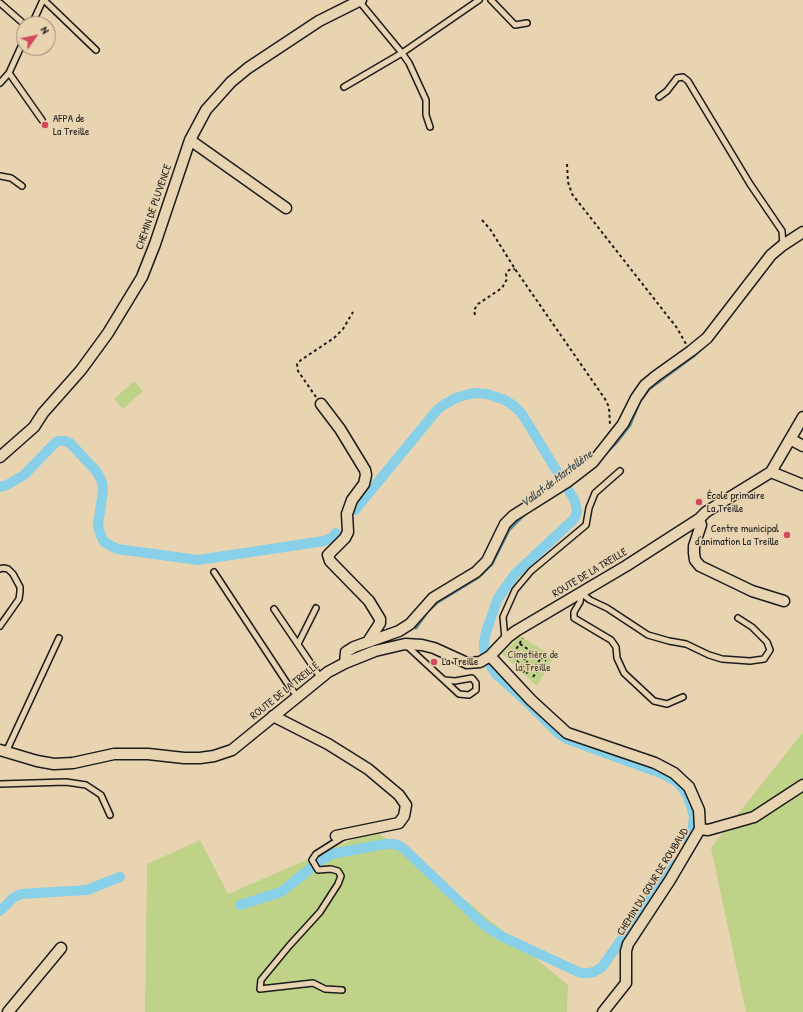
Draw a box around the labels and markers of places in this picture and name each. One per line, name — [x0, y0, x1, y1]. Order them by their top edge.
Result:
place label: AFPA de La Treille — [53, 112, 89, 138]
marker: AFPA de La Treille — [40, 120, 50, 130]
place label: École primaire La Treille — [707, 489, 765, 515]
marker: École primaire La Treille — [694, 497, 704, 507]
place label: Centre municipal d'animation La Treille — [695, 522, 779, 548]
marker: Centre municipal d'animation La Treille — [782, 530, 792, 540]
place label: La Treille — [442, 655, 478, 669]
marker: La Treille — [429, 657, 439, 667]

